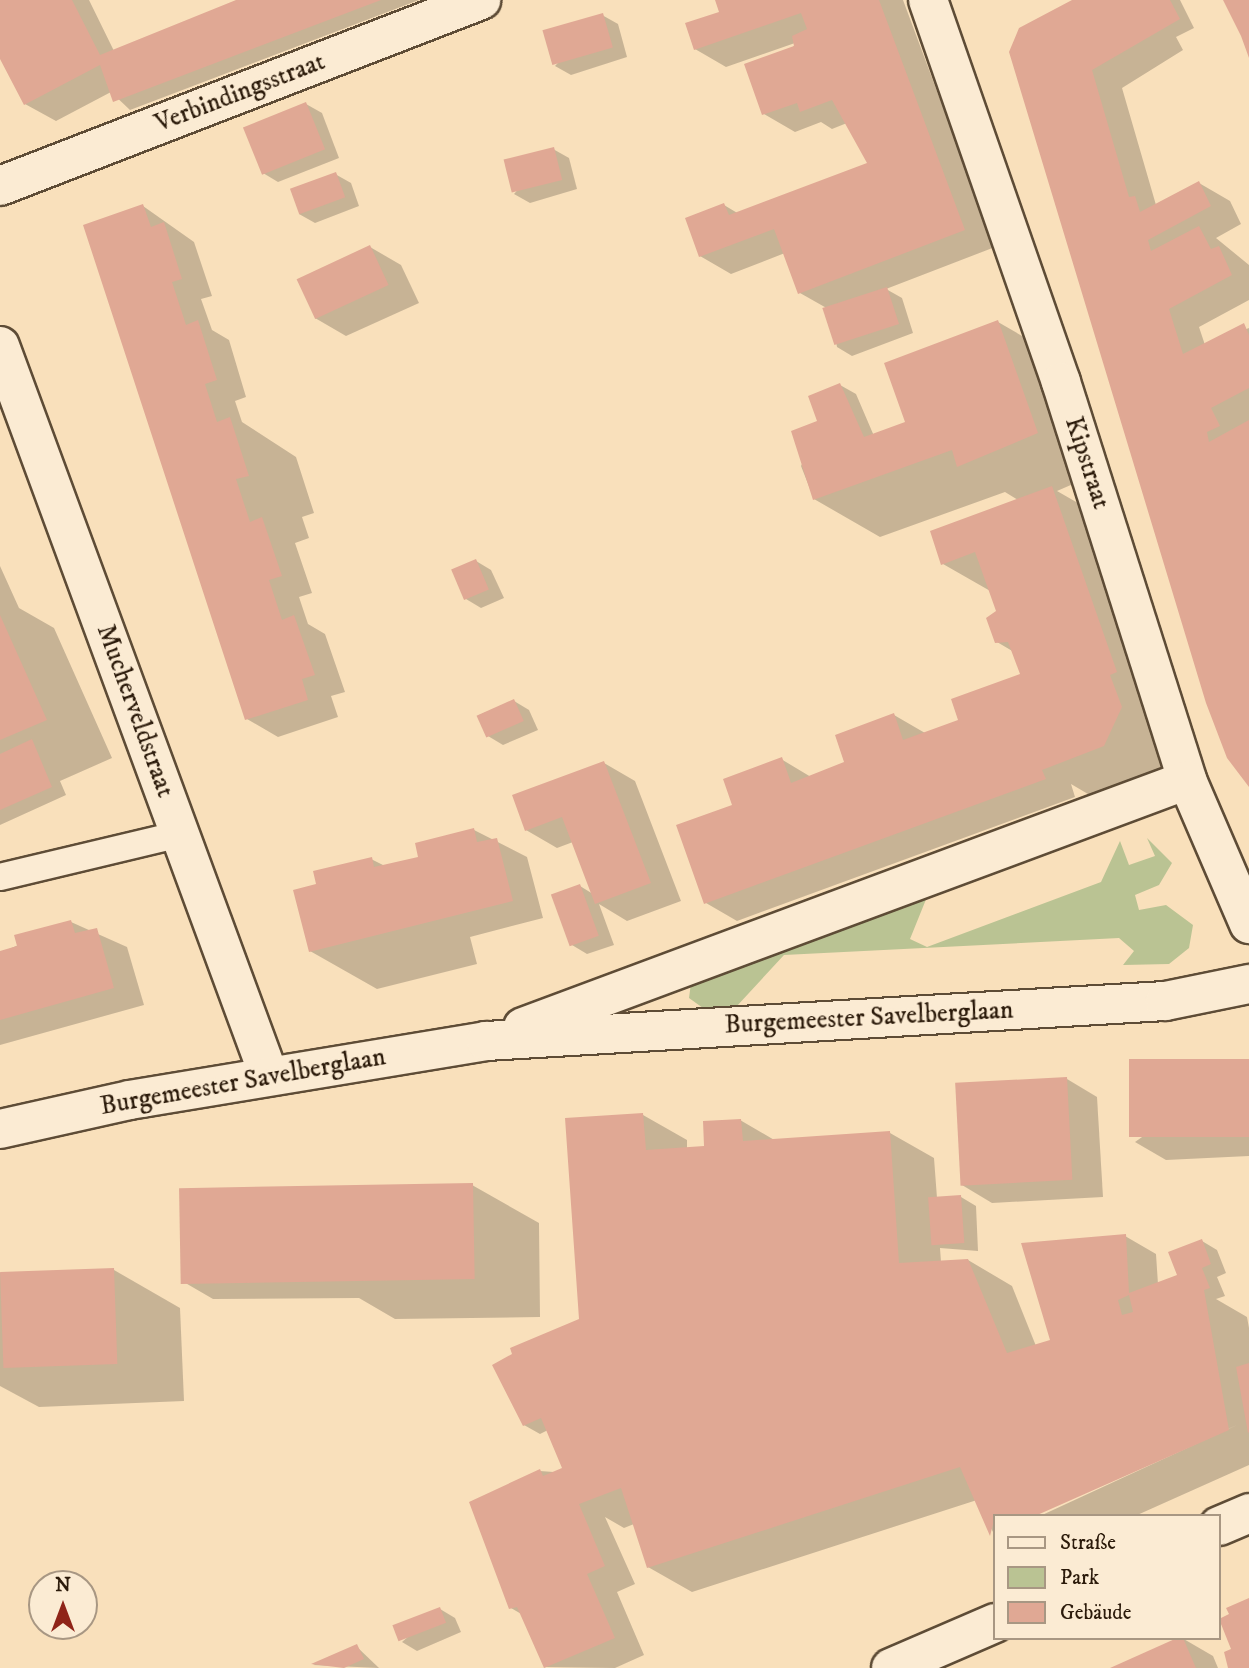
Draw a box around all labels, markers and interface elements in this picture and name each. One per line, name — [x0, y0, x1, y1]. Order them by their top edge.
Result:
street label: Verbindingsstraat — [151, 46, 329, 140]
street label: Kipstraat — [1057, 413, 1117, 513]
street label: Mucherveldstraat — [89, 620, 181, 802]
street label: Burgemeester Savelberglaan — [724, 995, 1014, 1041]
street label: Burgemeester Savelberglaan — [98, 1042, 388, 1122]
legend — [993, 1514, 1221, 1640]
text: Straße — [1060, 1530, 1116, 1556]
text: Park — [1060, 1565, 1099, 1591]
north arrow — [28, 1570, 98, 1640]
text: N — [55, 1574, 71, 1597]
text: Gebäude — [1060, 1600, 1131, 1626]

